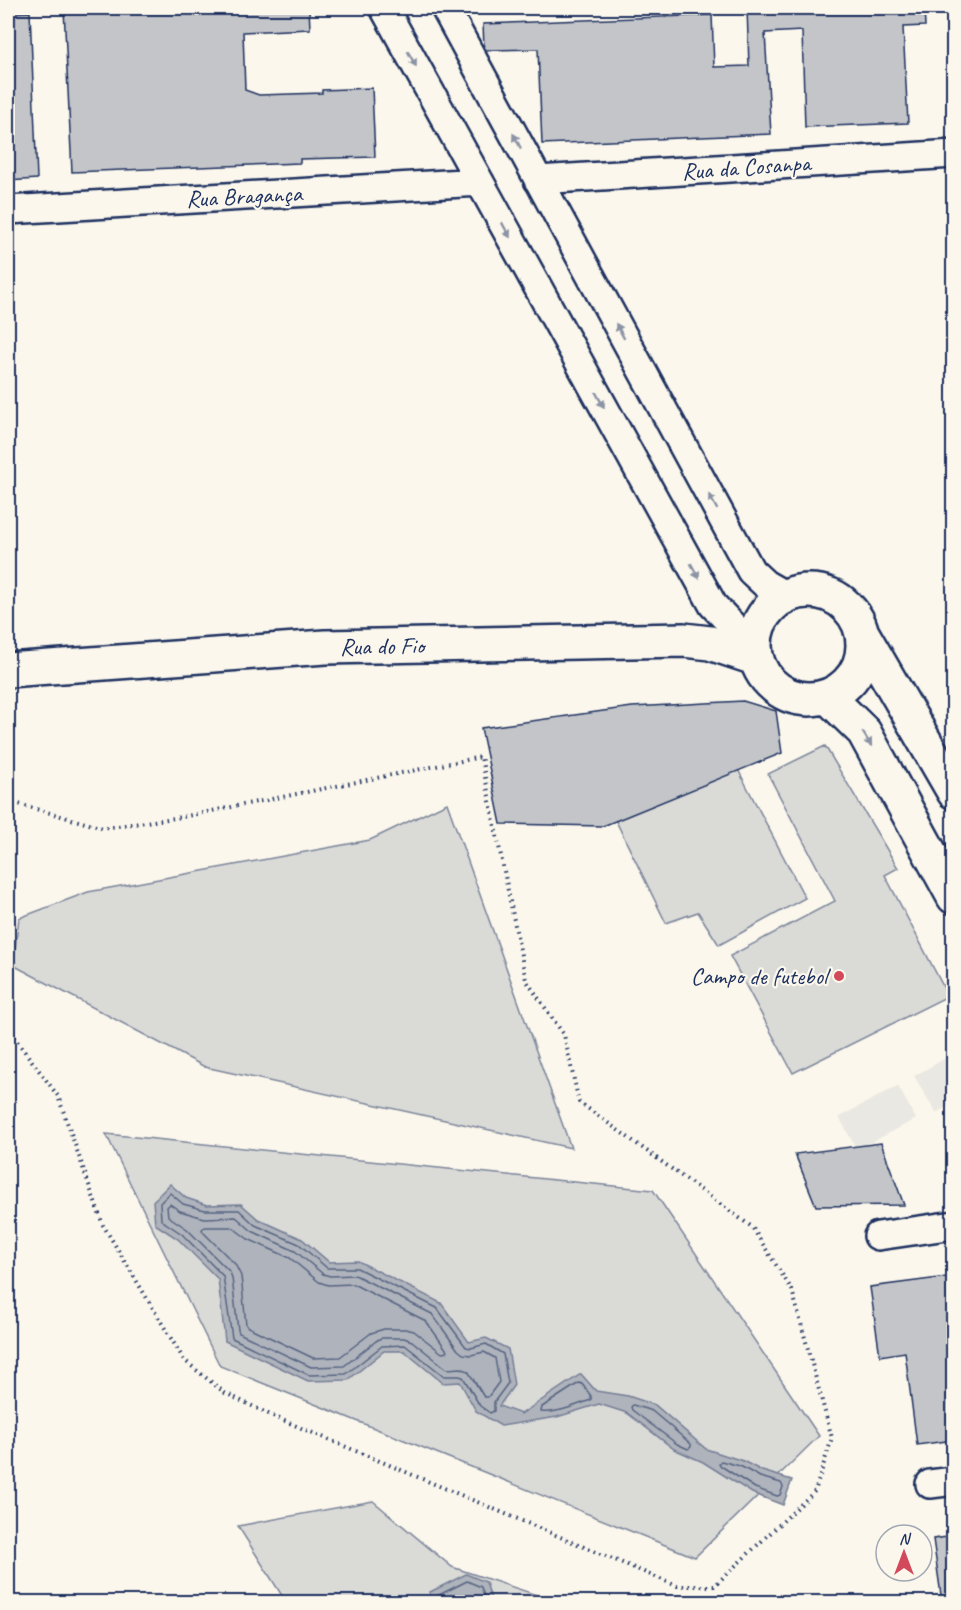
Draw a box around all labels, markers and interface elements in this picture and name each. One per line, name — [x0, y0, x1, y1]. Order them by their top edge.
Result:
one-way arrow — [407, 51, 417, 68]
one-way arrow — [512, 132, 522, 149]
street label: Rua da Cosanpa — [681, 147, 813, 186]
street label: Rua Bragança — [185, 178, 304, 214]
one-way arrow — [501, 222, 511, 239]
one-way arrow — [615, 322, 625, 339]
one-way arrow — [595, 392, 605, 409]
one-way arrow — [708, 493, 718, 510]
one-way arrow — [690, 563, 700, 580]
street label: Rua do Fio — [340, 630, 427, 662]
one-way arrow — [862, 731, 872, 748]
place label: Campo de futebol — [691, 961, 831, 991]
marker: Campo de futebol — [832, 969, 846, 983]
north arrow — [874, 1523, 934, 1583]
text: N — [899, 1529, 912, 1549]

